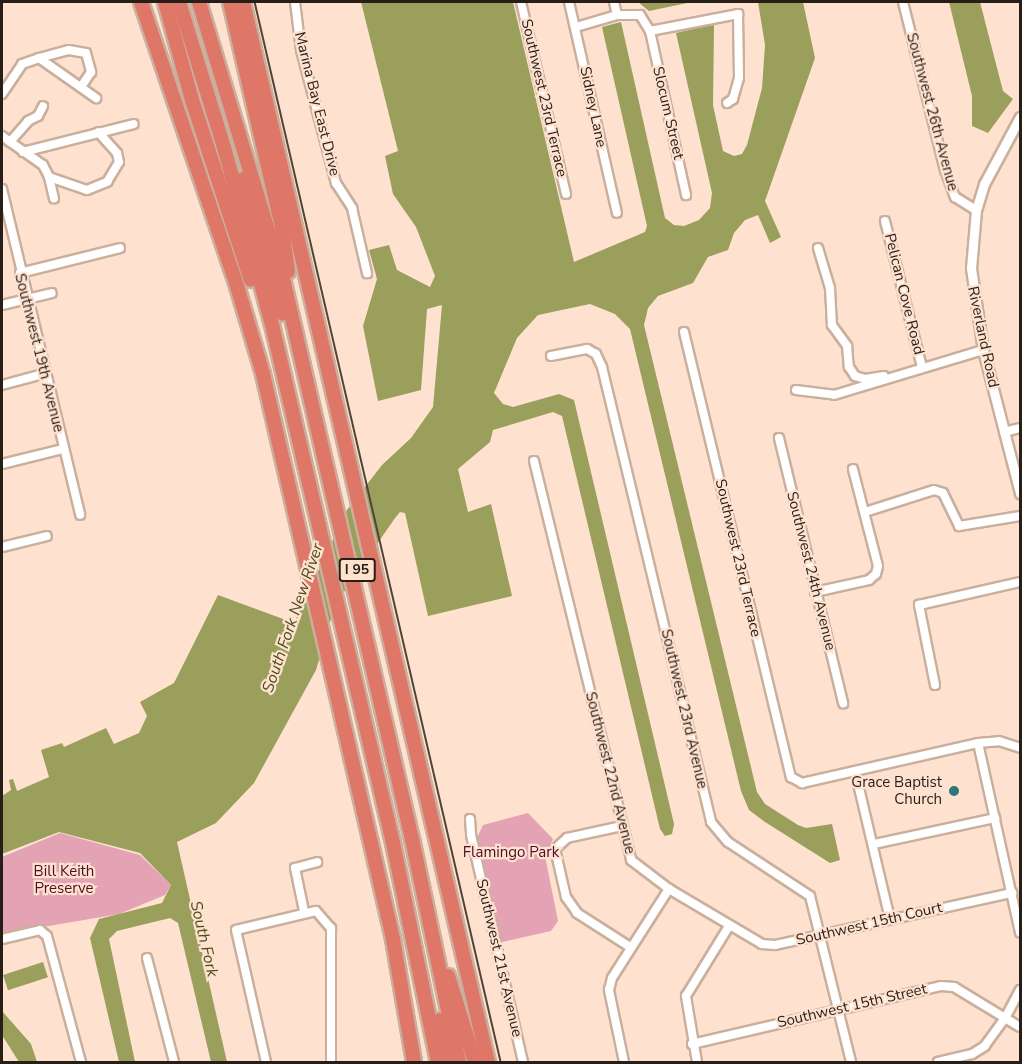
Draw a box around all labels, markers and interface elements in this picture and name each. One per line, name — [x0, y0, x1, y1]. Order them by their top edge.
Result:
street label: Southwest 23rd Terrace — [517, 17, 571, 179]
street label: Marina Bay East Drive — [290, 30, 344, 178]
street label: Southwest 26th Avenue — [902, 31, 962, 193]
street label: Sidney Lane — [576, 65, 610, 149]
street label: Slocum Street — [649, 65, 687, 161]
street label: Pelican Cove Road — [880, 231, 928, 357]
street label: Southwest 19th Avenue — [11, 272, 67, 434]
street label: Riverland Road — [964, 285, 1002, 389]
street label: Southwest 23rd Terrace — [711, 477, 765, 639]
street label: Southwest 24th Avenue — [783, 490, 839, 652]
water label: South Fork New River — [258, 541, 328, 695]
road number: I 95 — [338, 559, 376, 581]
street label: Southwest 23rd Avenue — [657, 627, 711, 791]
street label: Southwest 22nd Avenue — [581, 690, 639, 856]
place label: Grace Baptist Church — [851, 773, 942, 808]
marker: Grace Baptist Church — [947, 784, 961, 798]
park label: Flamingo Park — [463, 844, 559, 862]
park label: Bill Keith Preserve — [34, 862, 94, 897]
street label: Southwest 21st Avenue — [472, 877, 526, 1039]
street label: Southwest 15th Court — [794, 898, 944, 950]
water label: South Fork — [186, 899, 222, 979]
street label: Southwest 15th Street — [775, 980, 929, 1032]

